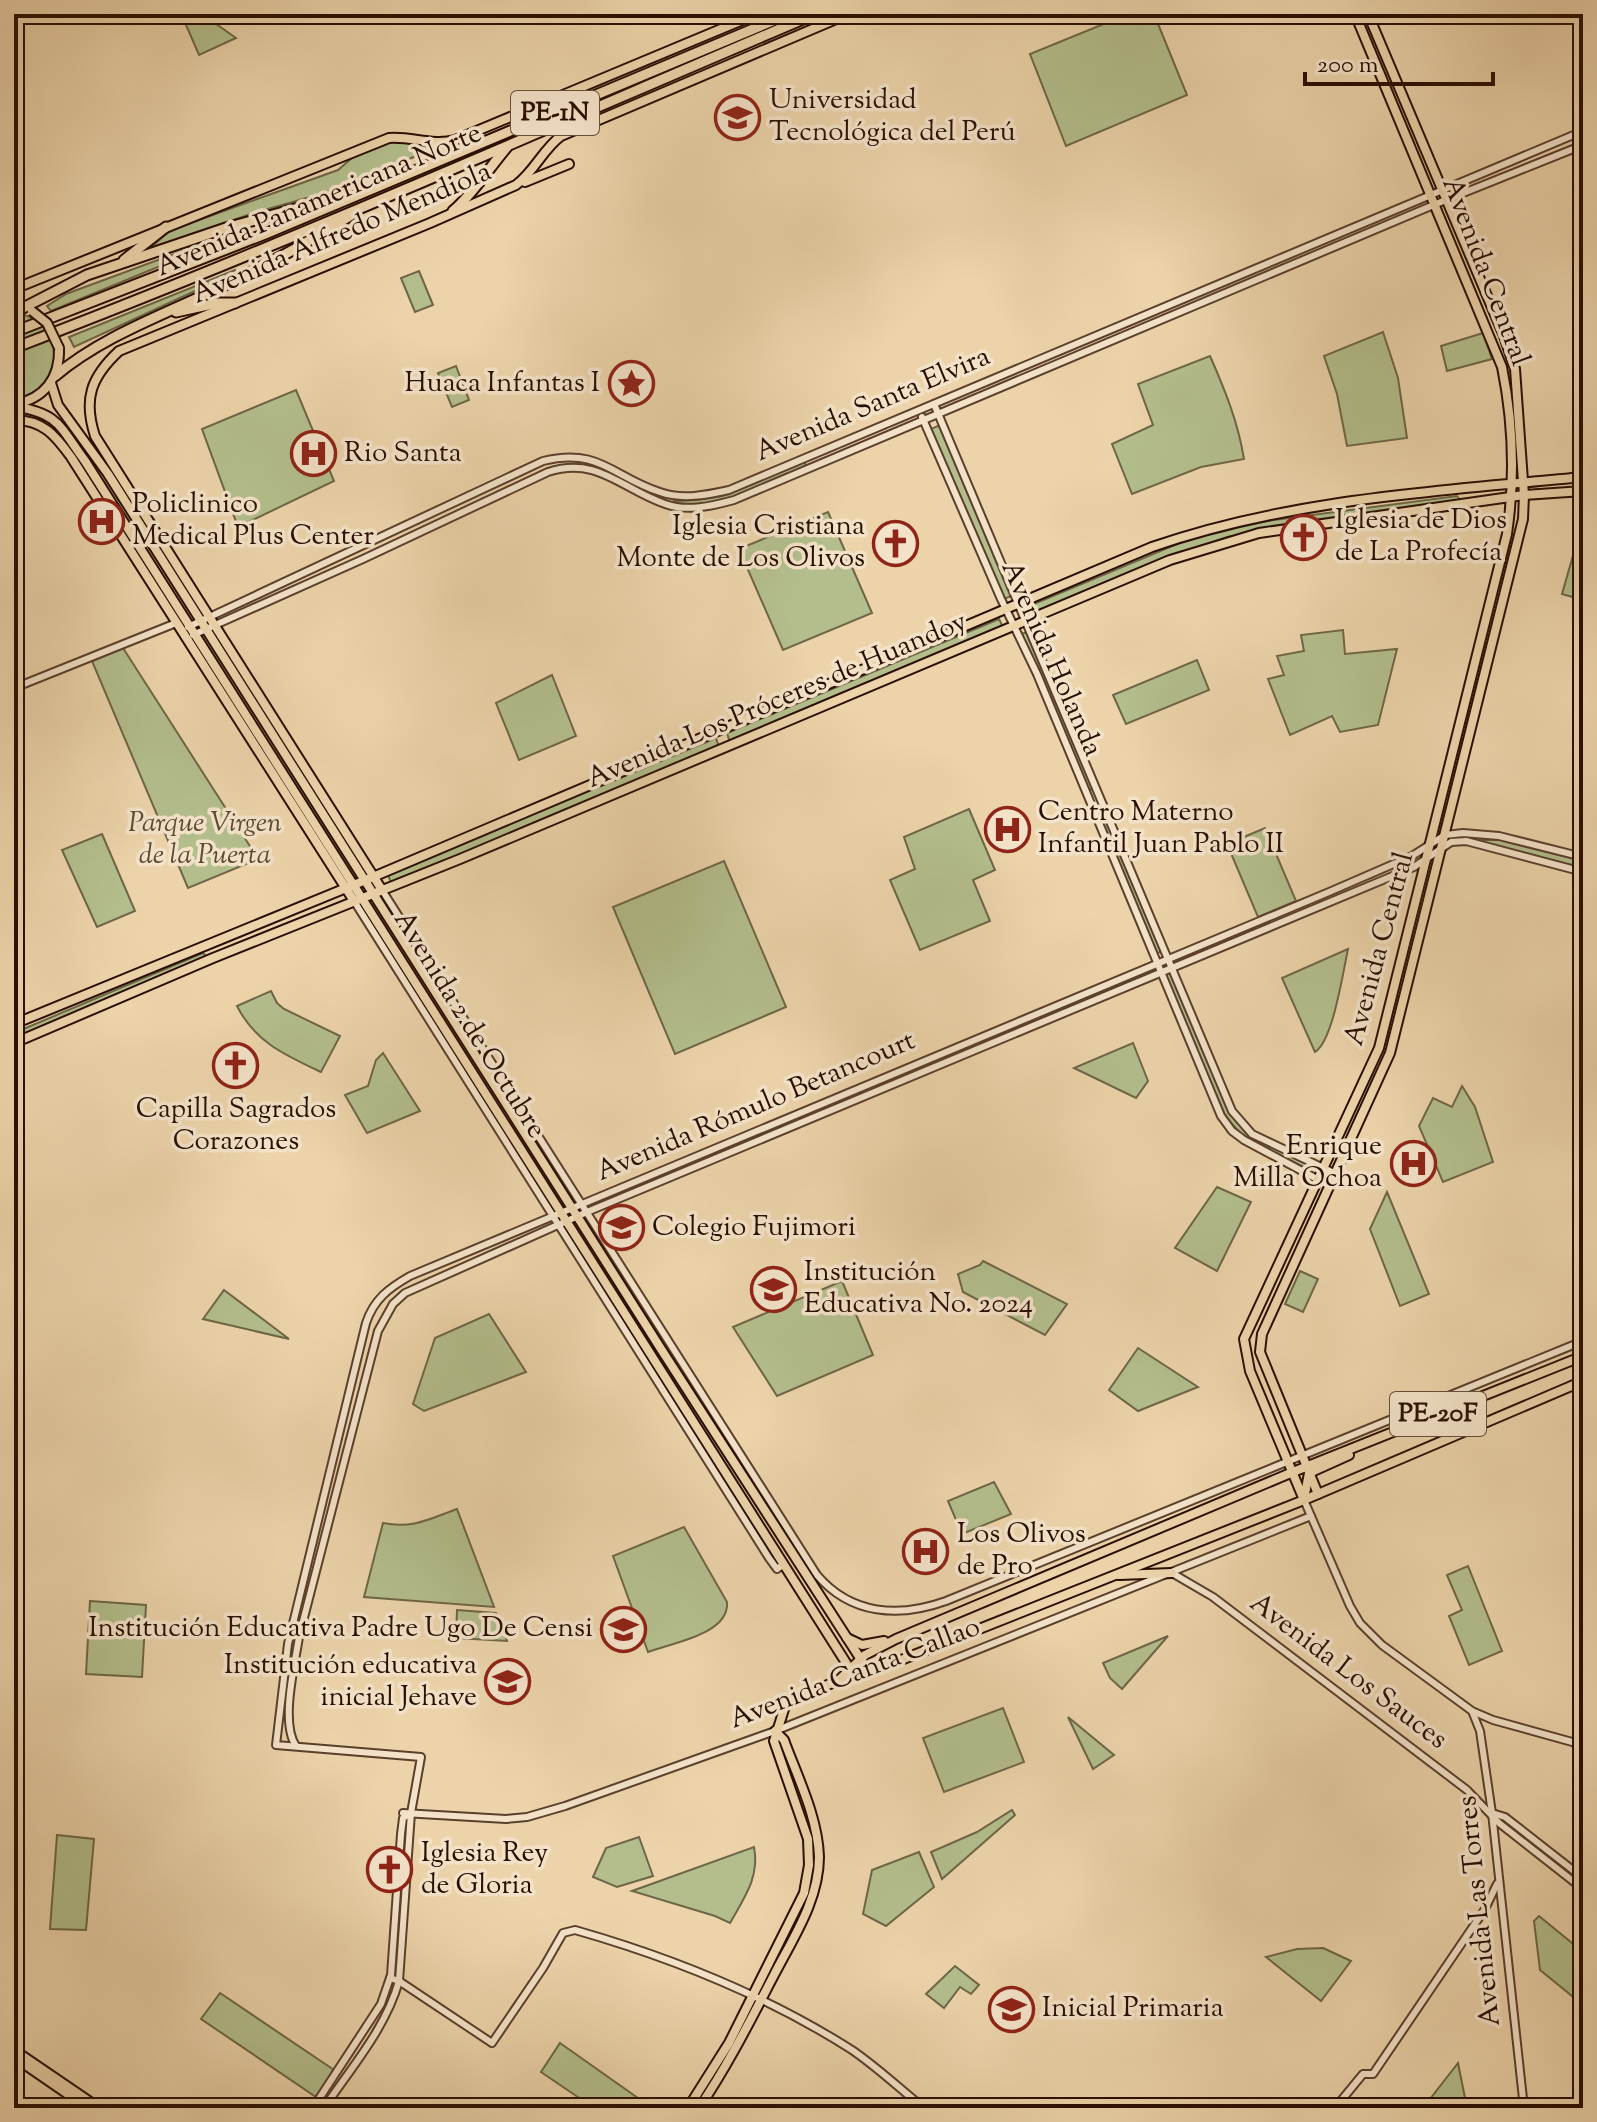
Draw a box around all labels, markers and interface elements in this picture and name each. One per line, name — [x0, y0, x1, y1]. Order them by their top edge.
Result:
scale bar — [1305, 36, 1493, 86]
text: 200 m — [1317, 49, 1379, 83]
place label: Universidad Tecnológica del Perú — [769, 81, 1016, 153]
road number: PE-1N — [511, 91, 599, 135]
school or university icon: Universidad Tecnológica del Perú — [714, 93, 762, 141]
street label: Avenida Panamericana Norte — [150, 114, 488, 288]
street label: Avenida Alfredo Mendiola — [186, 153, 498, 315]
street label: Avenida Central — [1431, 172, 1539, 372]
street label: Avenida Santa Elvira — [749, 337, 997, 473]
place icon: Huaca Infantas I — [607, 360, 655, 408]
place label: Huaca Infantas I — [404, 364, 600, 404]
hospital icon: Rio Santa — [289, 430, 337, 478]
place label: Rio Santa — [344, 434, 462, 474]
place label: Policlinico Medical Plus Center — [132, 485, 374, 557]
hospital icon: Policlinico Medical Plus Center — [77, 497, 125, 545]
place label: Iglesia de Dios de La Profecía — [1335, 501, 1507, 573]
place label: Iglesia Cristiana Monte de Los Olivos — [616, 507, 865, 579]
church icon: Iglesia de Dios de La Profecía — [1280, 513, 1328, 561]
church icon: Iglesia Cristiana Monte de Los Olivos — [872, 519, 920, 567]
street label: Avenida Holanda — [990, 555, 1112, 763]
street label: Avenida Los Próceres de Huandoy — [581, 603, 973, 799]
place label: Centro Materno Infantil Juan Pablo II — [1038, 793, 1284, 865]
park label: Parque Virgen de la Puerta — [128, 804, 282, 876]
hospital icon: Centro Materno Infantil Juan Pablo II — [983, 805, 1031, 853]
street label: Avenida Central — [1335, 848, 1425, 1050]
street label: Avenida 2 de Octubre — [383, 904, 555, 1146]
street label: Avenida Rómulo Betancourt — [590, 1021, 922, 1192]
church icon: Capilla Sagrados Corazones — [212, 1042, 260, 1090]
place label: Capilla Sagrados Corazones — [136, 1090, 336, 1162]
place label: Enrique Milla Ochoa — [1233, 1127, 1382, 1199]
hospital icon: Enrique Milla Ochoa — [1389, 1139, 1437, 1187]
school or university icon: Colegio Fujimori — [597, 1204, 645, 1252]
place label: Colegio Fujimori — [652, 1208, 856, 1248]
place label: Institución Educativa No. 2024 — [804, 1253, 1033, 1325]
school or university icon: Institución Educativa No. 2024 — [749, 1265, 797, 1313]
road number: PE-20F — [1390, 1392, 1486, 1436]
place label: Los Olivos de Pro — [957, 1515, 1086, 1587]
hospital icon: Los Olivos de Pro — [902, 1527, 950, 1575]
street label: Avenida Los Sauces — [1241, 1584, 1455, 1760]
school or university icon: Institución Educativa Padre Ugo De Censi — [600, 1605, 648, 1653]
street label: Avenida Canta Callao — [724, 1608, 986, 1740]
place label: Institución Educativa Padre Ugo De Censi — [88, 1609, 593, 1649]
place label: Institución educativa inicial Jehave — [224, 1646, 477, 1718]
school or university icon: Institución educativa inicial Jehave — [484, 1658, 532, 1706]
street label: Avenida Las Torres — [1448, 1794, 1512, 2028]
place label: Iglesia Rey de Gloria — [421, 1834, 548, 1906]
church icon: Iglesia Rey de Gloria — [366, 1846, 414, 1894]
school or university icon: Inicial Primaria — [987, 1985, 1035, 2033]
place label: Inicial Primaria — [1042, 1989, 1224, 2029]

